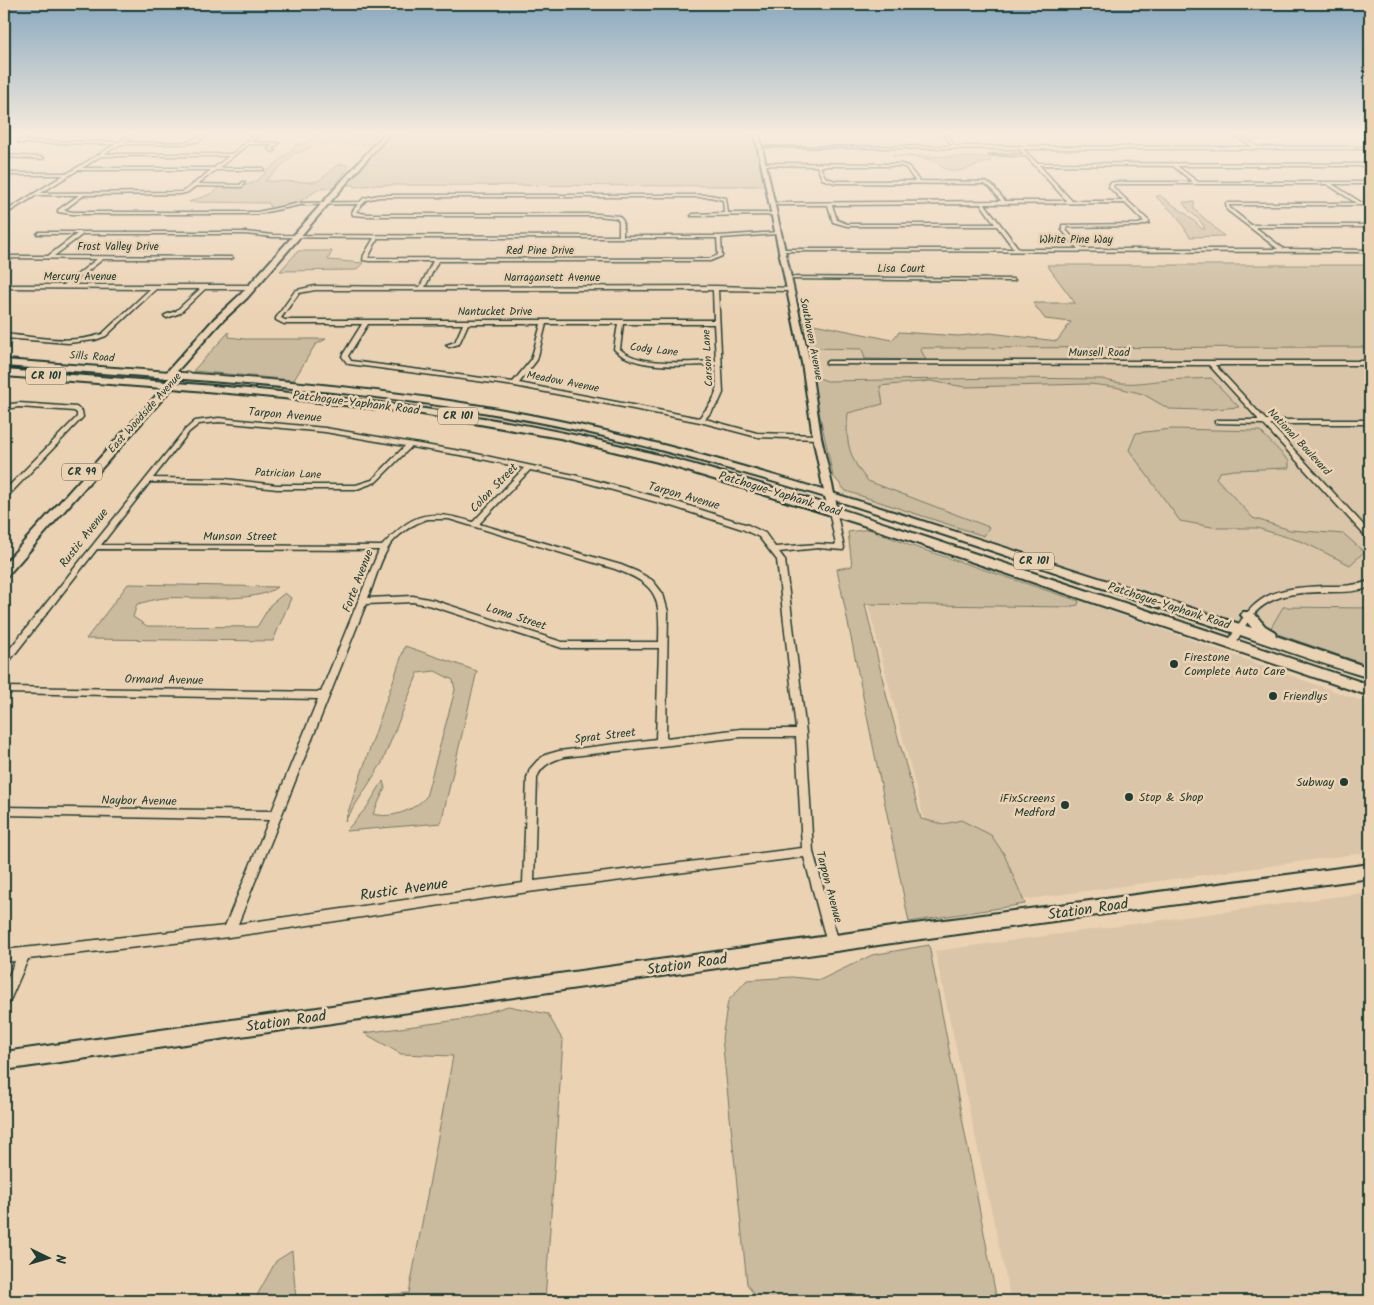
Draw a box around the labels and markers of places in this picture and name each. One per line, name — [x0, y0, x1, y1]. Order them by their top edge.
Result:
place label: Firestone Complete Auto Care — [1184, 648, 1286, 681]
marker: Firestone Complete Auto Care — [1168, 658, 1180, 670]
place label: Friendlys — [1283, 687, 1328, 706]
marker: Friendlys — [1267, 690, 1279, 702]
place label: Subway — [1296, 773, 1334, 792]
marker: Subway — [1338, 776, 1350, 788]
place label: Stop & Shop — [1139, 788, 1204, 807]
place label: iFixScreens Medford — [1000, 789, 1056, 822]
marker: Stop & Shop — [1123, 791, 1135, 803]
marker: iFixScreens Medford — [1059, 799, 1071, 811]

